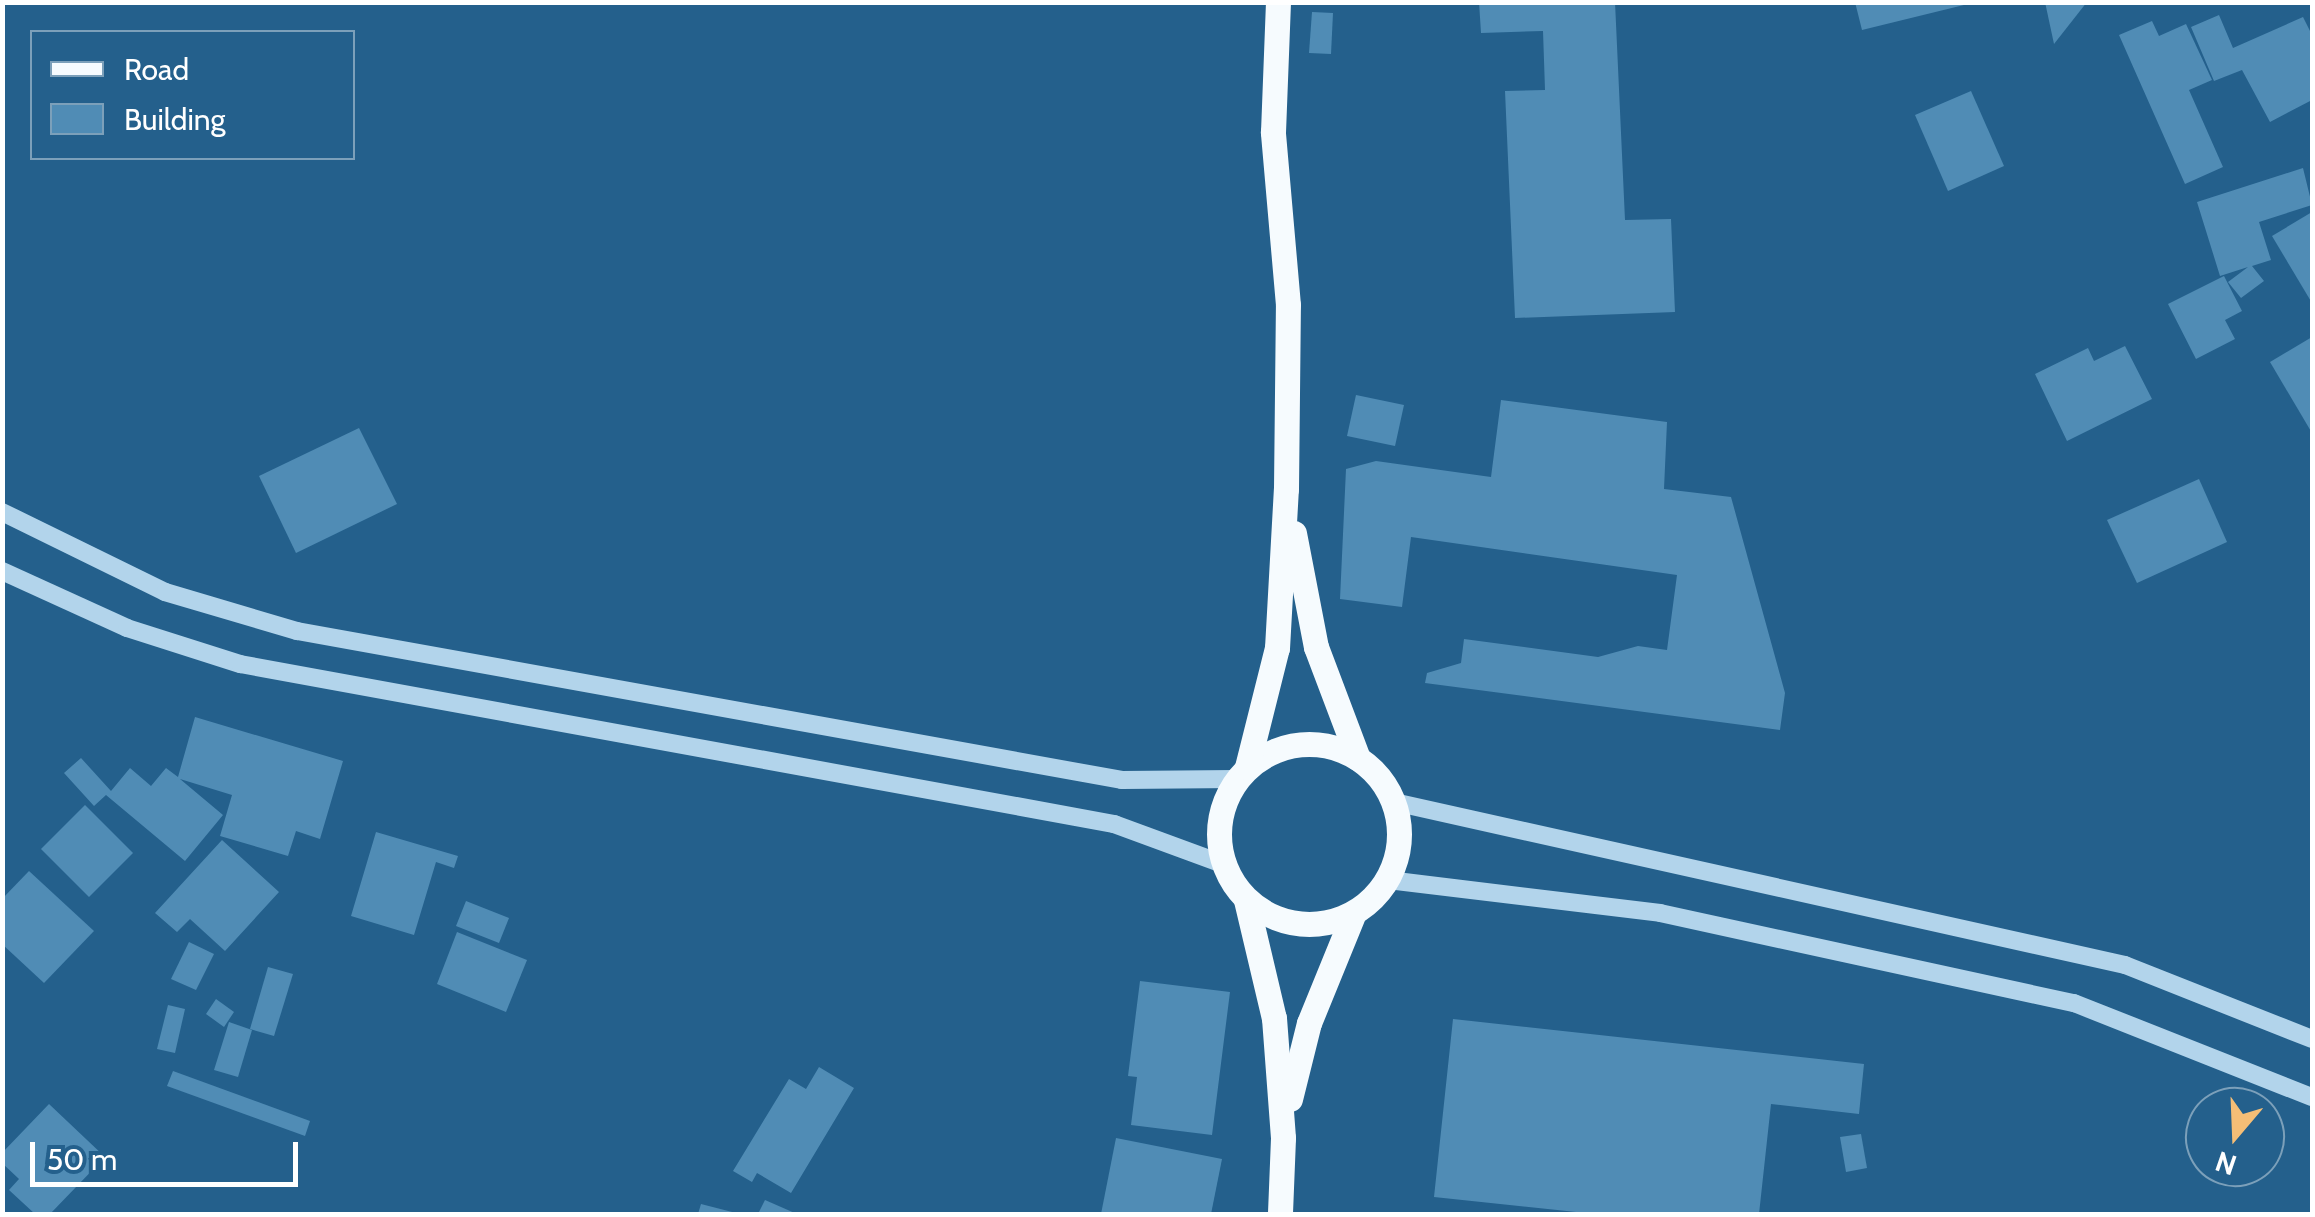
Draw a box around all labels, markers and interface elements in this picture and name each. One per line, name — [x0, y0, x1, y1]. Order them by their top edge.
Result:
legend — [30, 30, 355, 160]
text: Road — [124, 51, 189, 88]
text: Building — [124, 101, 226, 138]
north arrow — [2185, 1087, 2285, 1187]
scale bar — [35, 1122, 302, 1184]
text: 50 m — [47, 1141, 117, 1178]
text: N — [2211, 1144, 2241, 1183]

